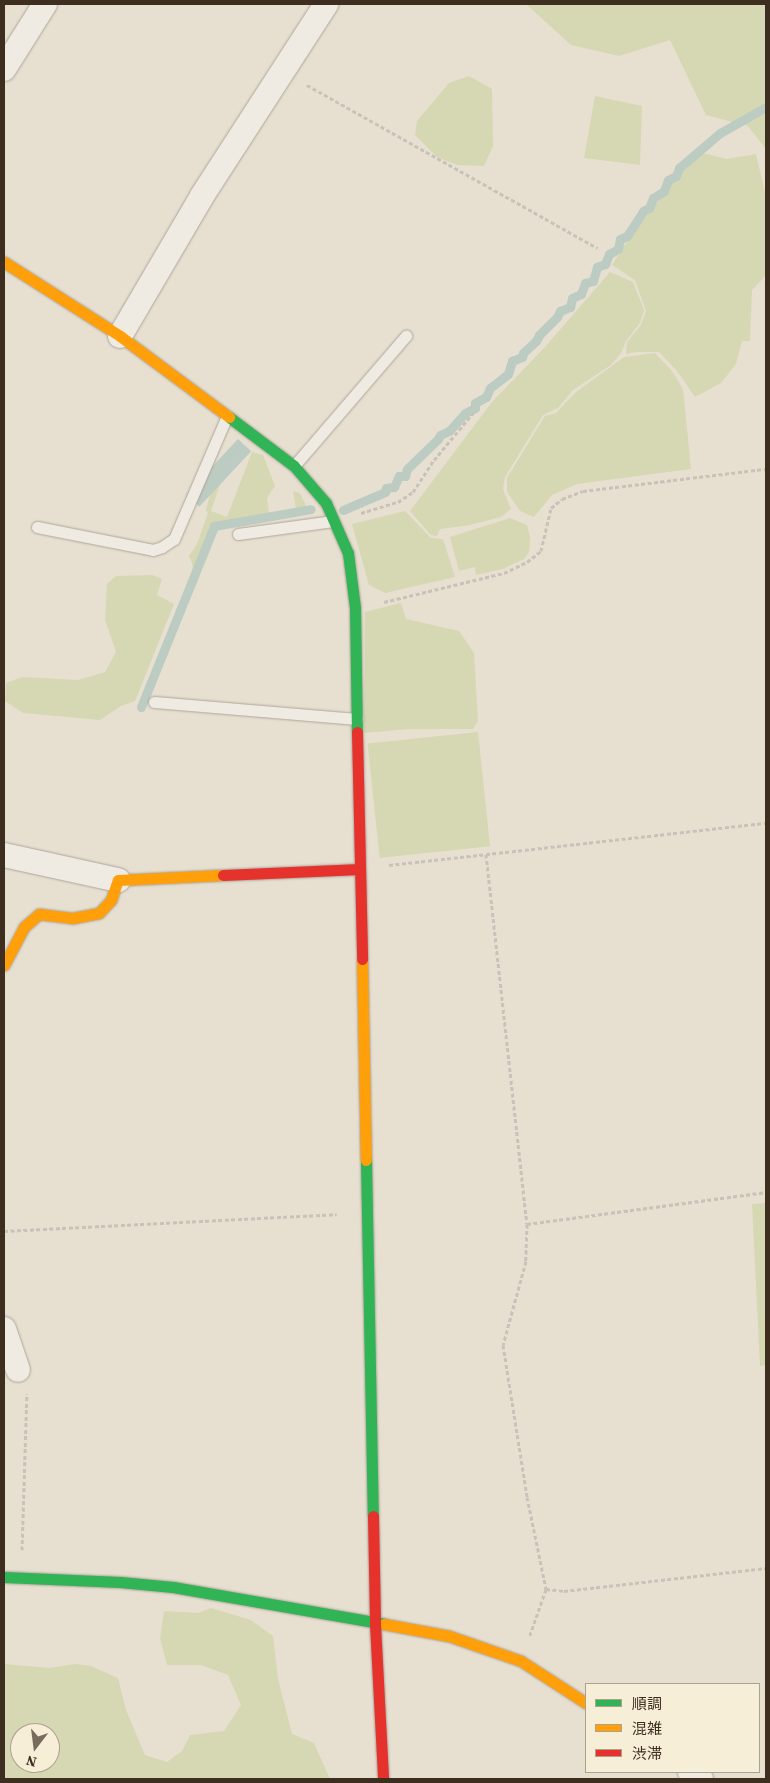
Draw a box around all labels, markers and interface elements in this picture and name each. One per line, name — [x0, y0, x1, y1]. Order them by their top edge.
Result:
legend — [585, 1683, 760, 1773]
text: 順調 — [632, 1693, 662, 1714]
text: 混雑 — [632, 1718, 662, 1739]
north arrow — [10, 1723, 60, 1773]
text: 渋滞 — [632, 1743, 662, 1764]
text: N — [24, 1751, 39, 1773]

